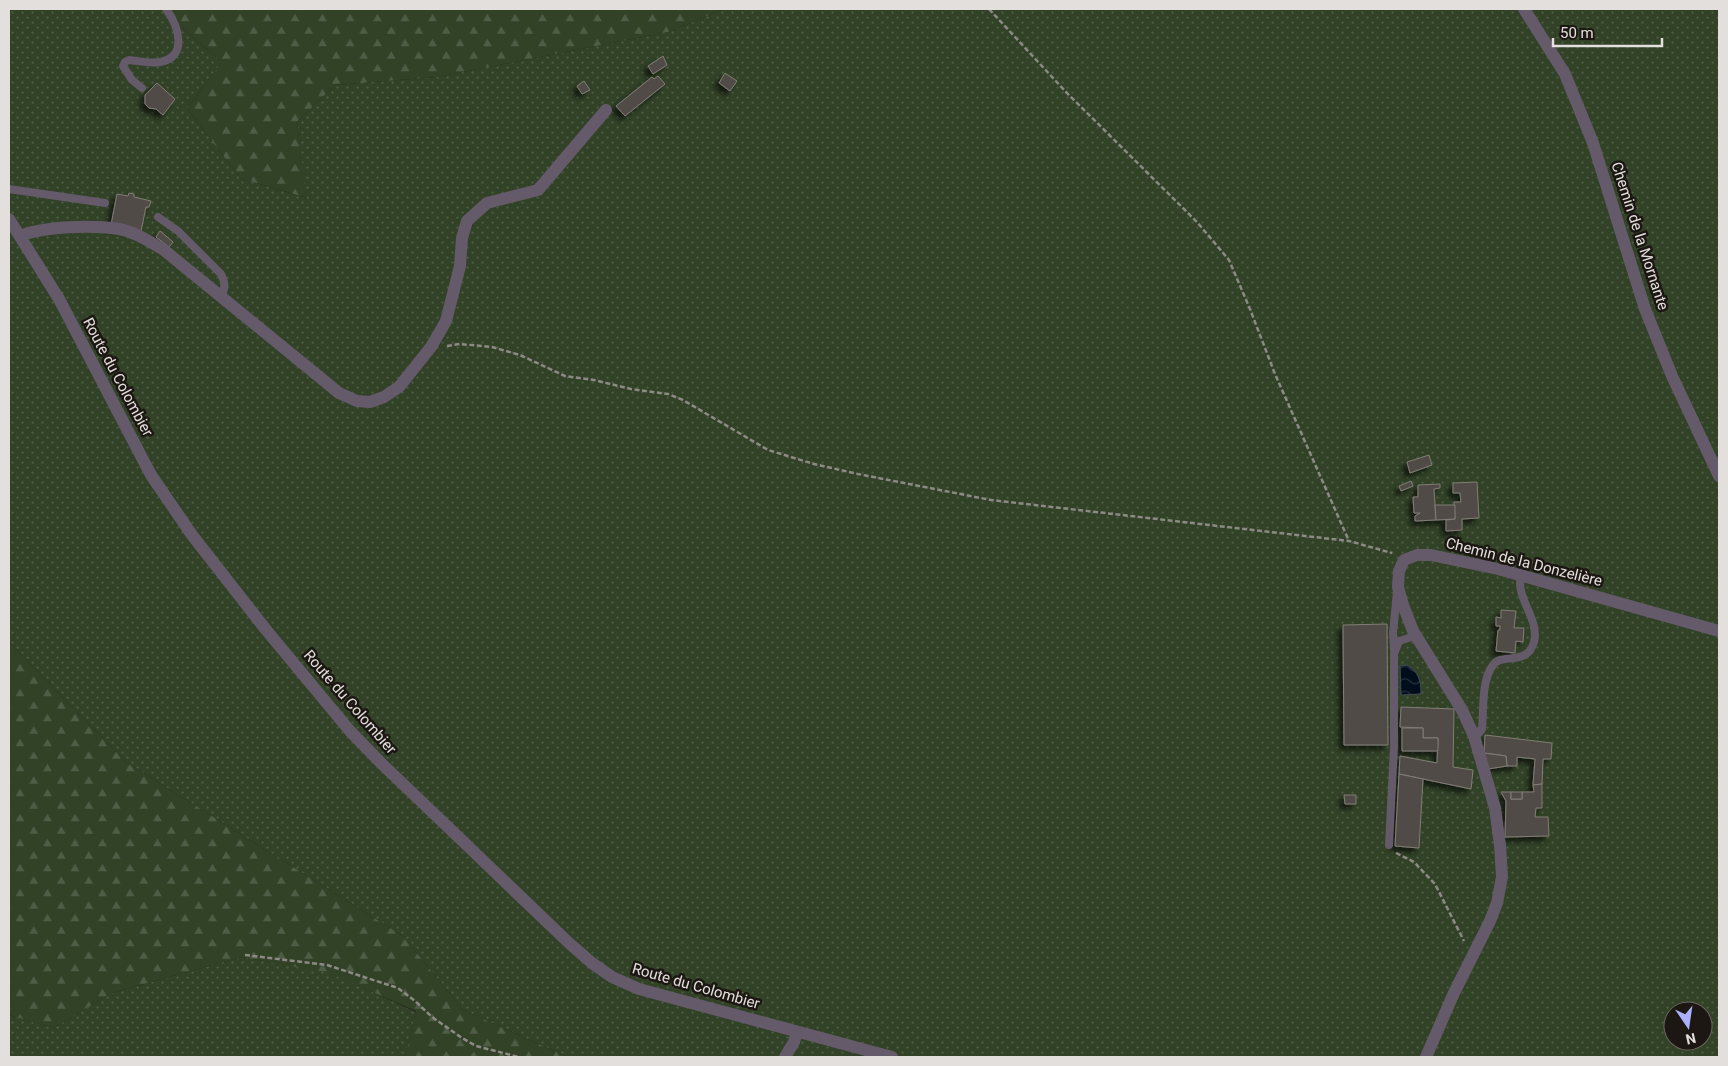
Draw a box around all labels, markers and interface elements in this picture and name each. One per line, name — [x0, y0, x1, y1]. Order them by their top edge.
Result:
scale bar — [1553, 15, 1662, 47]
text: 50 m — [1560, 24, 1594, 42]
street label: Chemin de la Mornante — [1608, 160, 1672, 312]
street label: Route du Colombier — [79, 315, 157, 439]
street label: Chemin de la Donzelière — [1444, 534, 1604, 590]
street label: Route du Colombier — [300, 646, 400, 758]
street label: Route du Colombier — [630, 959, 762, 1013]
north arrow — [1663, 1001, 1713, 1051]
text: N — [1684, 1030, 1698, 1048]

